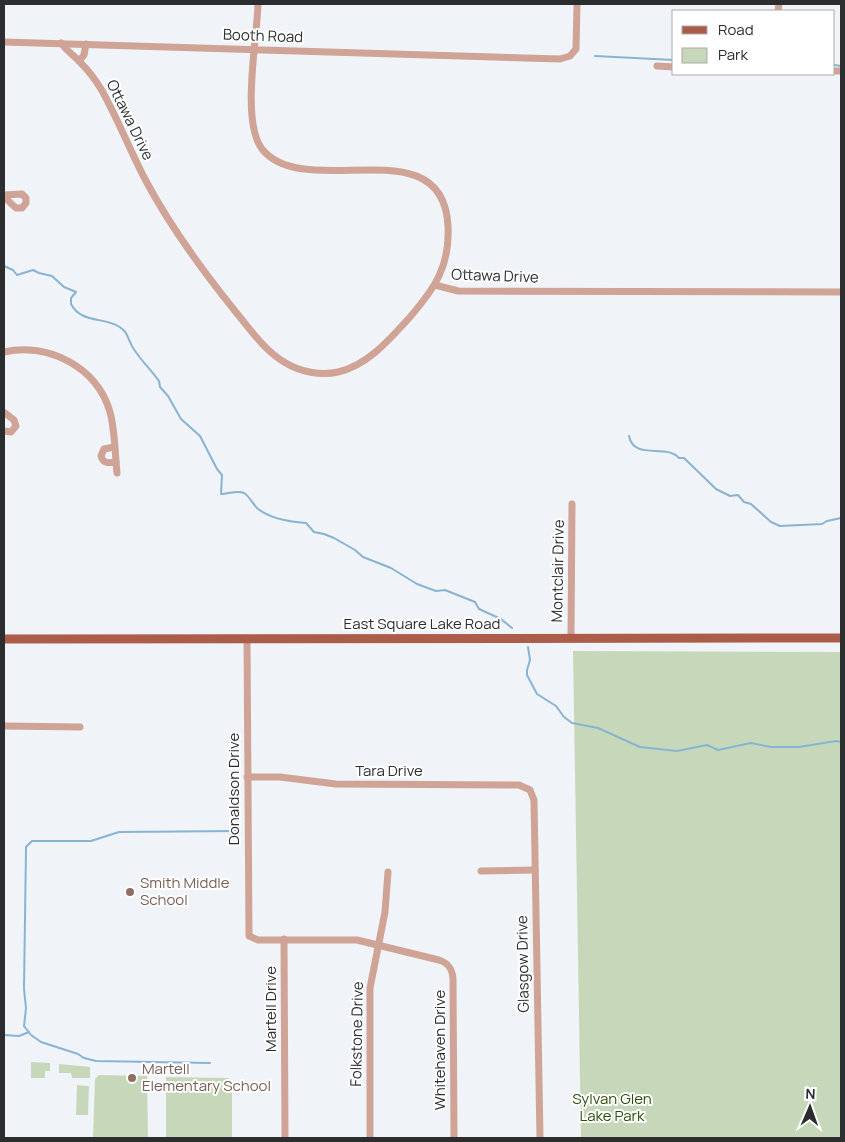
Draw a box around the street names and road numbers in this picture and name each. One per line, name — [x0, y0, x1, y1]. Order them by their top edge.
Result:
street label: Booth Road — [222, 24, 304, 47]
street label: Ottawa Drive — [102, 76, 159, 164]
street label: Ottawa Drive — [451, 263, 539, 288]
street label: Montclair Drive — [546, 519, 569, 623]
street label: East Square Lake Road — [344, 613, 500, 634]
street label: Donaldson Drive — [223, 733, 244, 845]
street label: Tara Drive — [355, 760, 423, 781]
street label: Glasgow Drive — [511, 915, 534, 1013]
street label: Martell Drive — [260, 966, 281, 1052]
street label: Folkstone Drive — [345, 981, 368, 1087]
street label: Whitehaven Drive — [429, 989, 450, 1110]

